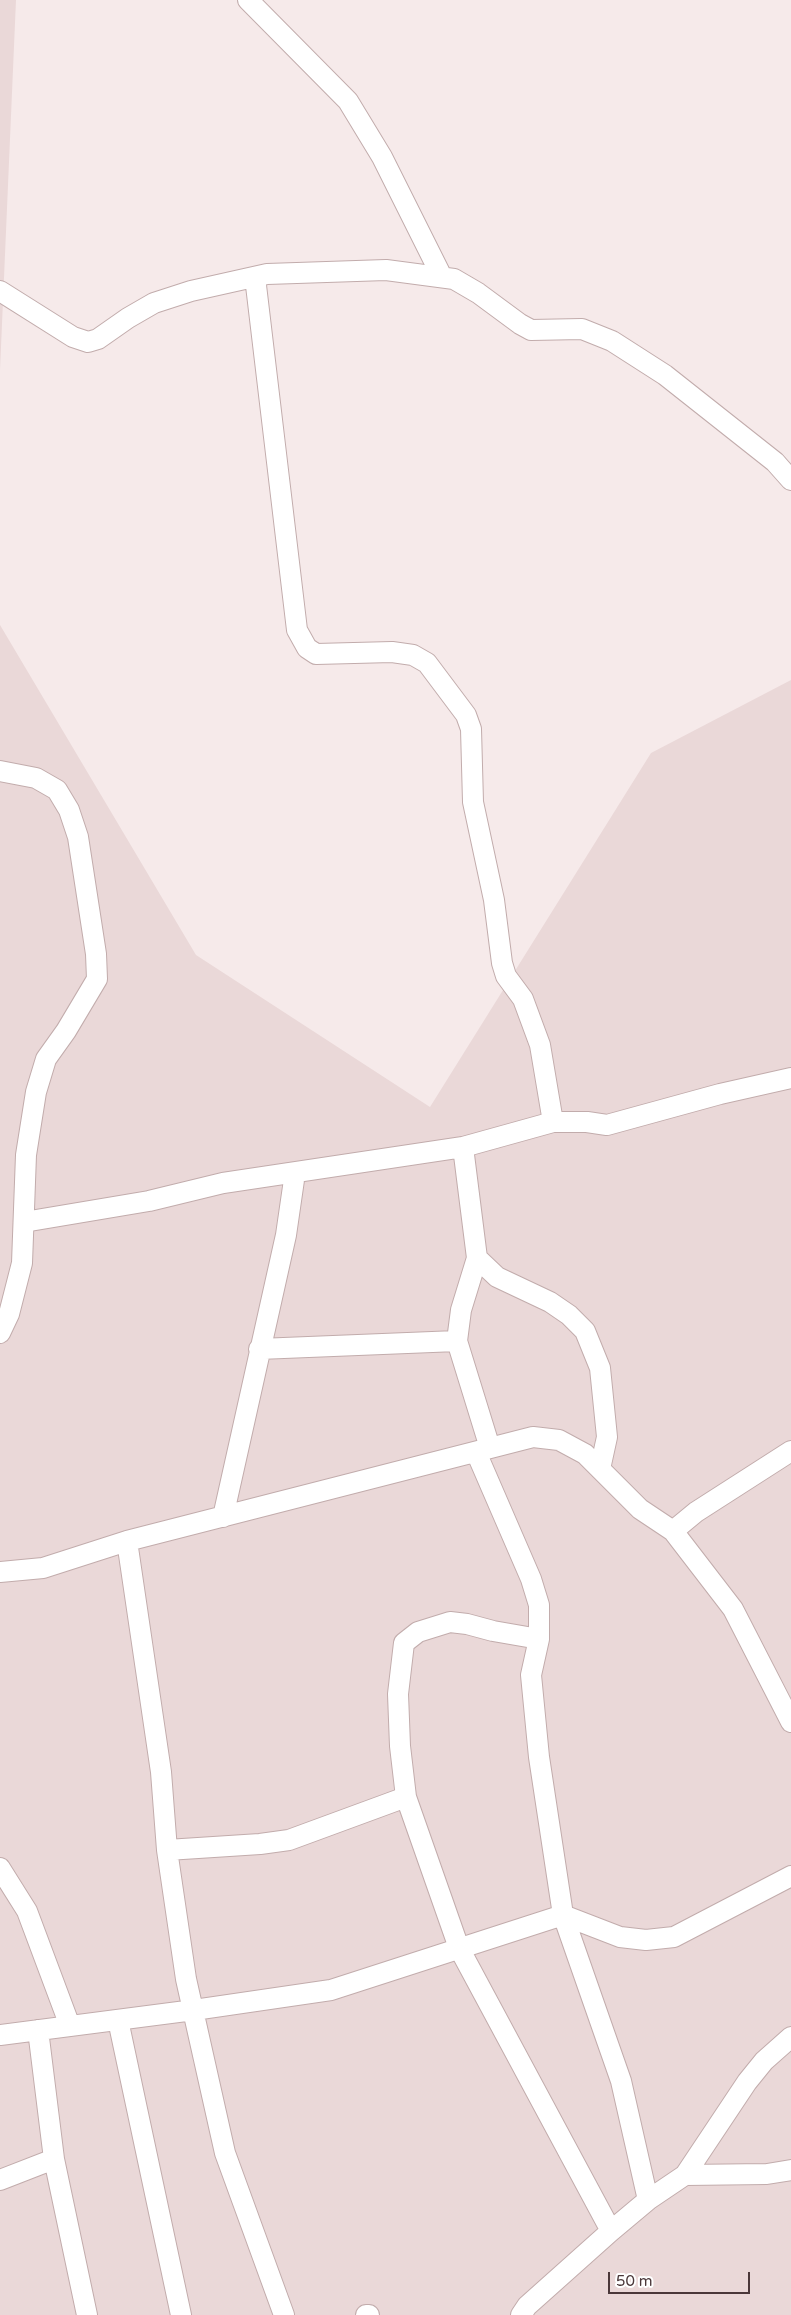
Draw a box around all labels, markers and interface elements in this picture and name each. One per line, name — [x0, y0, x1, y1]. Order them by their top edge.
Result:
scale bar — [611, 2262, 754, 2294]
text: 50 m — [616, 2272, 653, 2290]

